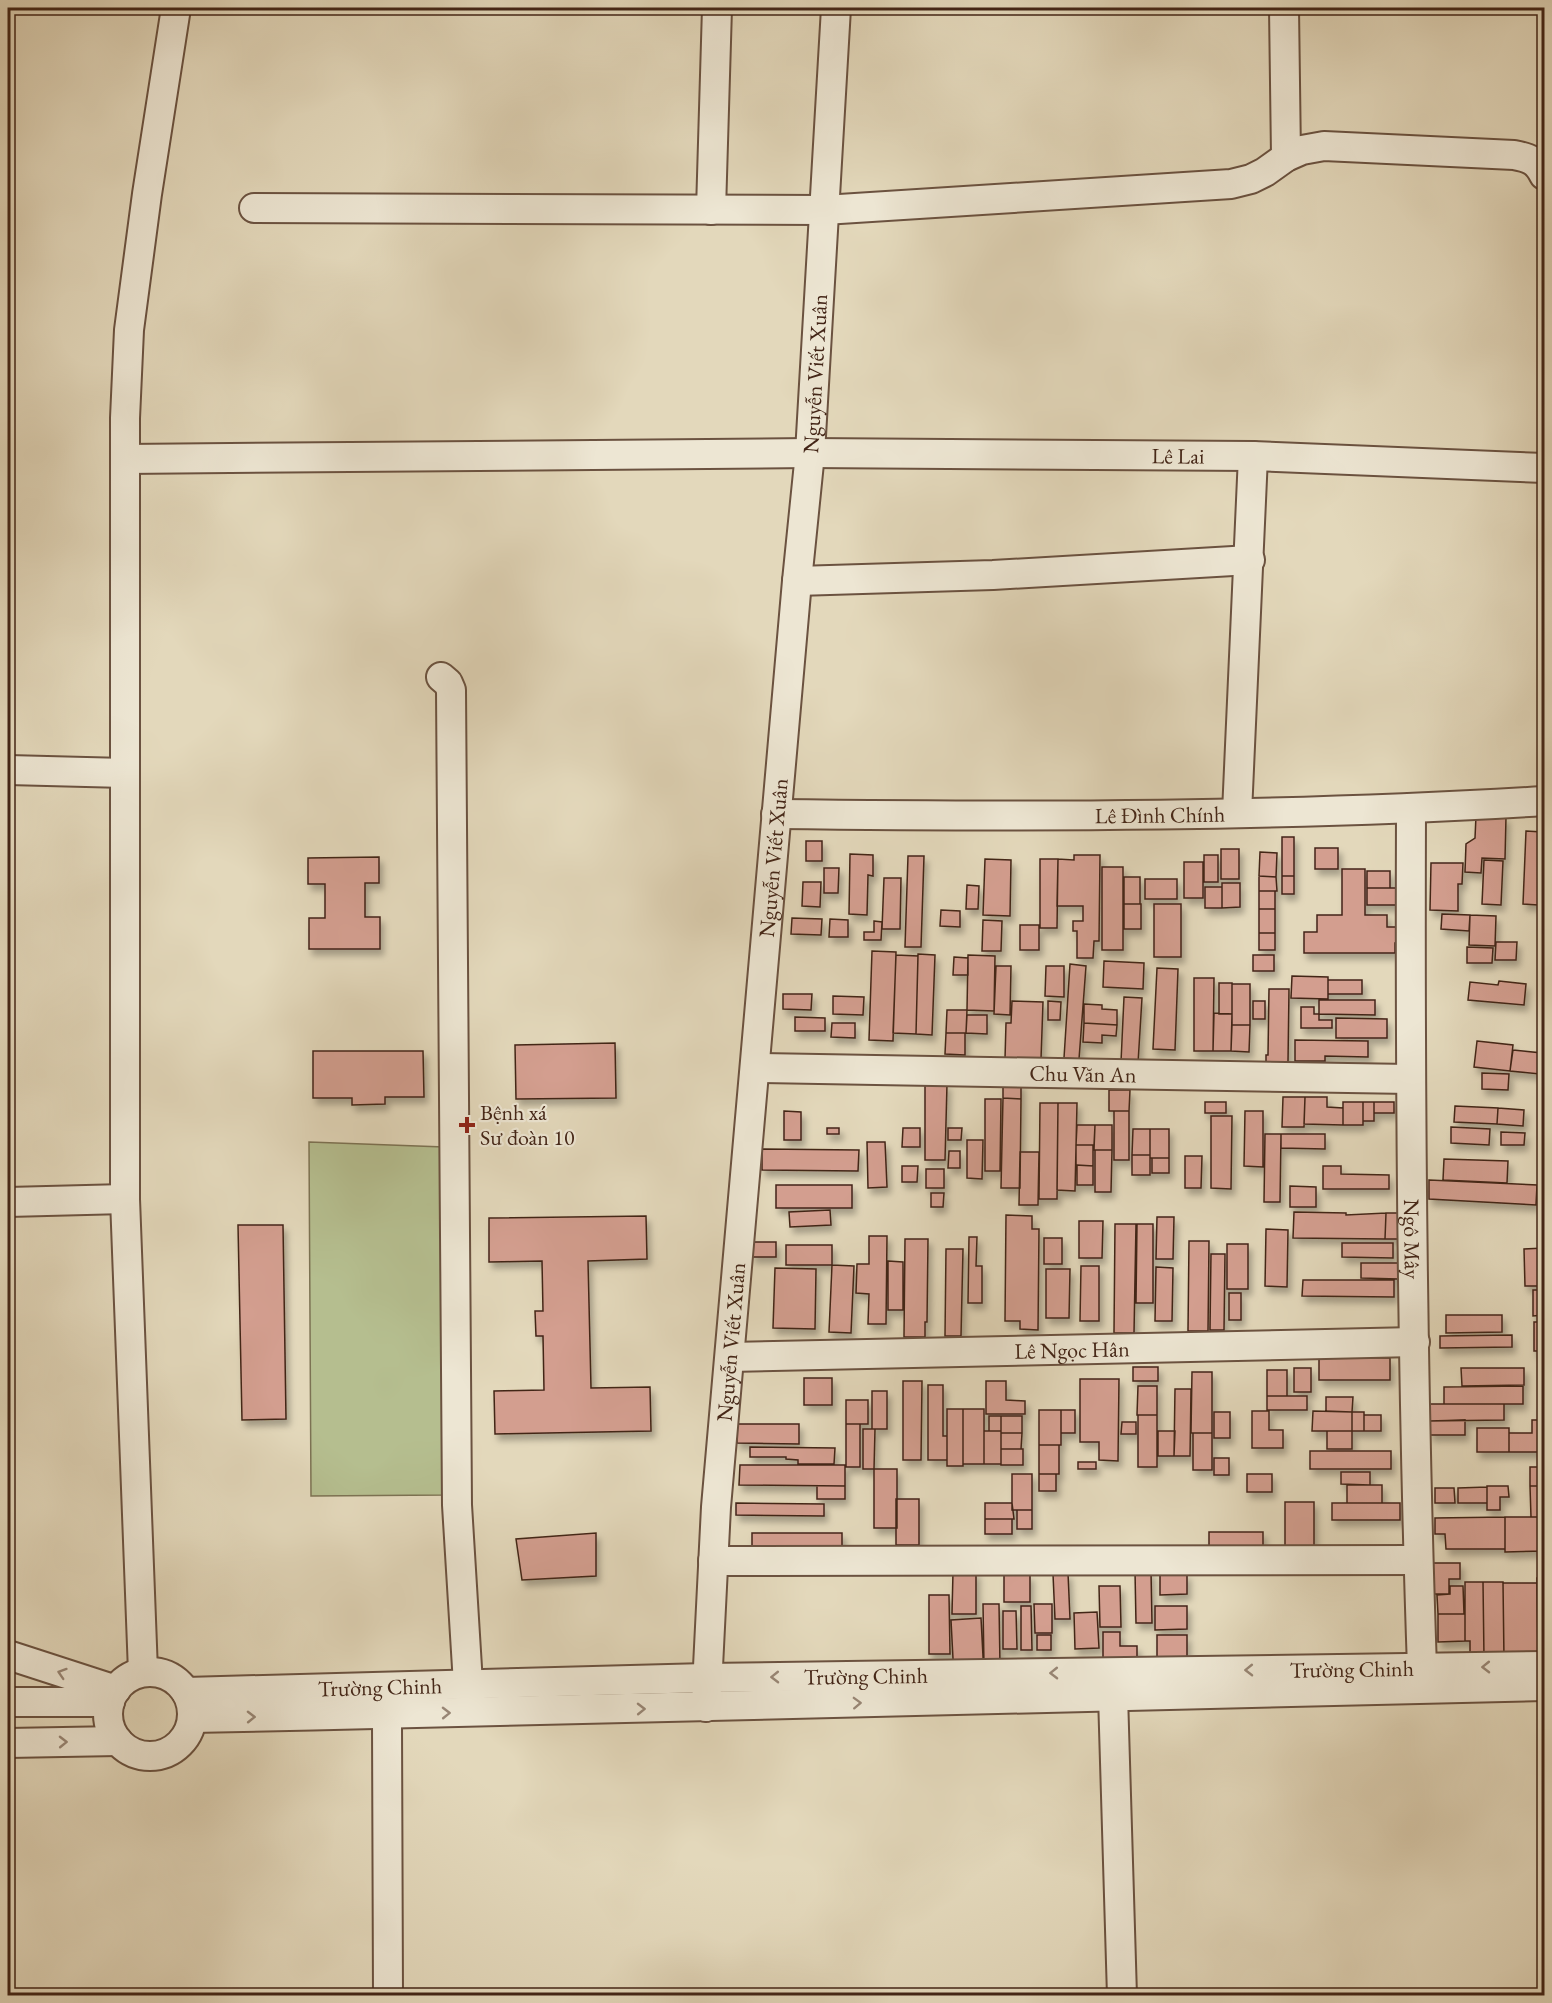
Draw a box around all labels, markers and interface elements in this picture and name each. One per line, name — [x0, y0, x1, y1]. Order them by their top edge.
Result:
street label: Nguyễn Viết Xuân — [796, 293, 834, 454]
street label: Lê Lai — [1151, 441, 1205, 471]
street label: Nguyễn Viết Xuân — [752, 777, 795, 939]
street label: Lê Đình Chính — [1095, 800, 1226, 830]
street label: Chu Văn An — [1029, 1059, 1137, 1089]
place label: Bệnh xá Sư đoàn 10 — [480, 1098, 575, 1152]
marker: Bệnh xá Sư đoàn 10 — [458, 1116, 476, 1134]
street label: Ngô Mây — [1397, 1199, 1427, 1279]
street label: Nguyễn Viết Xuân — [710, 1261, 752, 1423]
street label: Lê Ngọc Hân — [1014, 1334, 1130, 1366]
street label: Trường Chinh — [1289, 1654, 1414, 1685]
street label: Trường Chinh — [803, 1661, 928, 1692]
one-way arrow — [1482, 1661, 1491, 1673]
one-way arrow — [1245, 1664, 1254, 1676]
one-way arrow — [57, 1667, 68, 1680]
one-way arrow — [1050, 1667, 1059, 1679]
street label: Trường Chinh — [317, 1671, 442, 1703]
one-way arrow — [771, 1671, 780, 1683]
one-way arrow — [852, 1696, 861, 1709]
one-way arrow — [636, 1702, 645, 1715]
one-way arrow — [441, 1707, 450, 1719]
one-way arrow — [246, 1711, 255, 1723]
one-way arrow — [58, 1736, 67, 1748]

